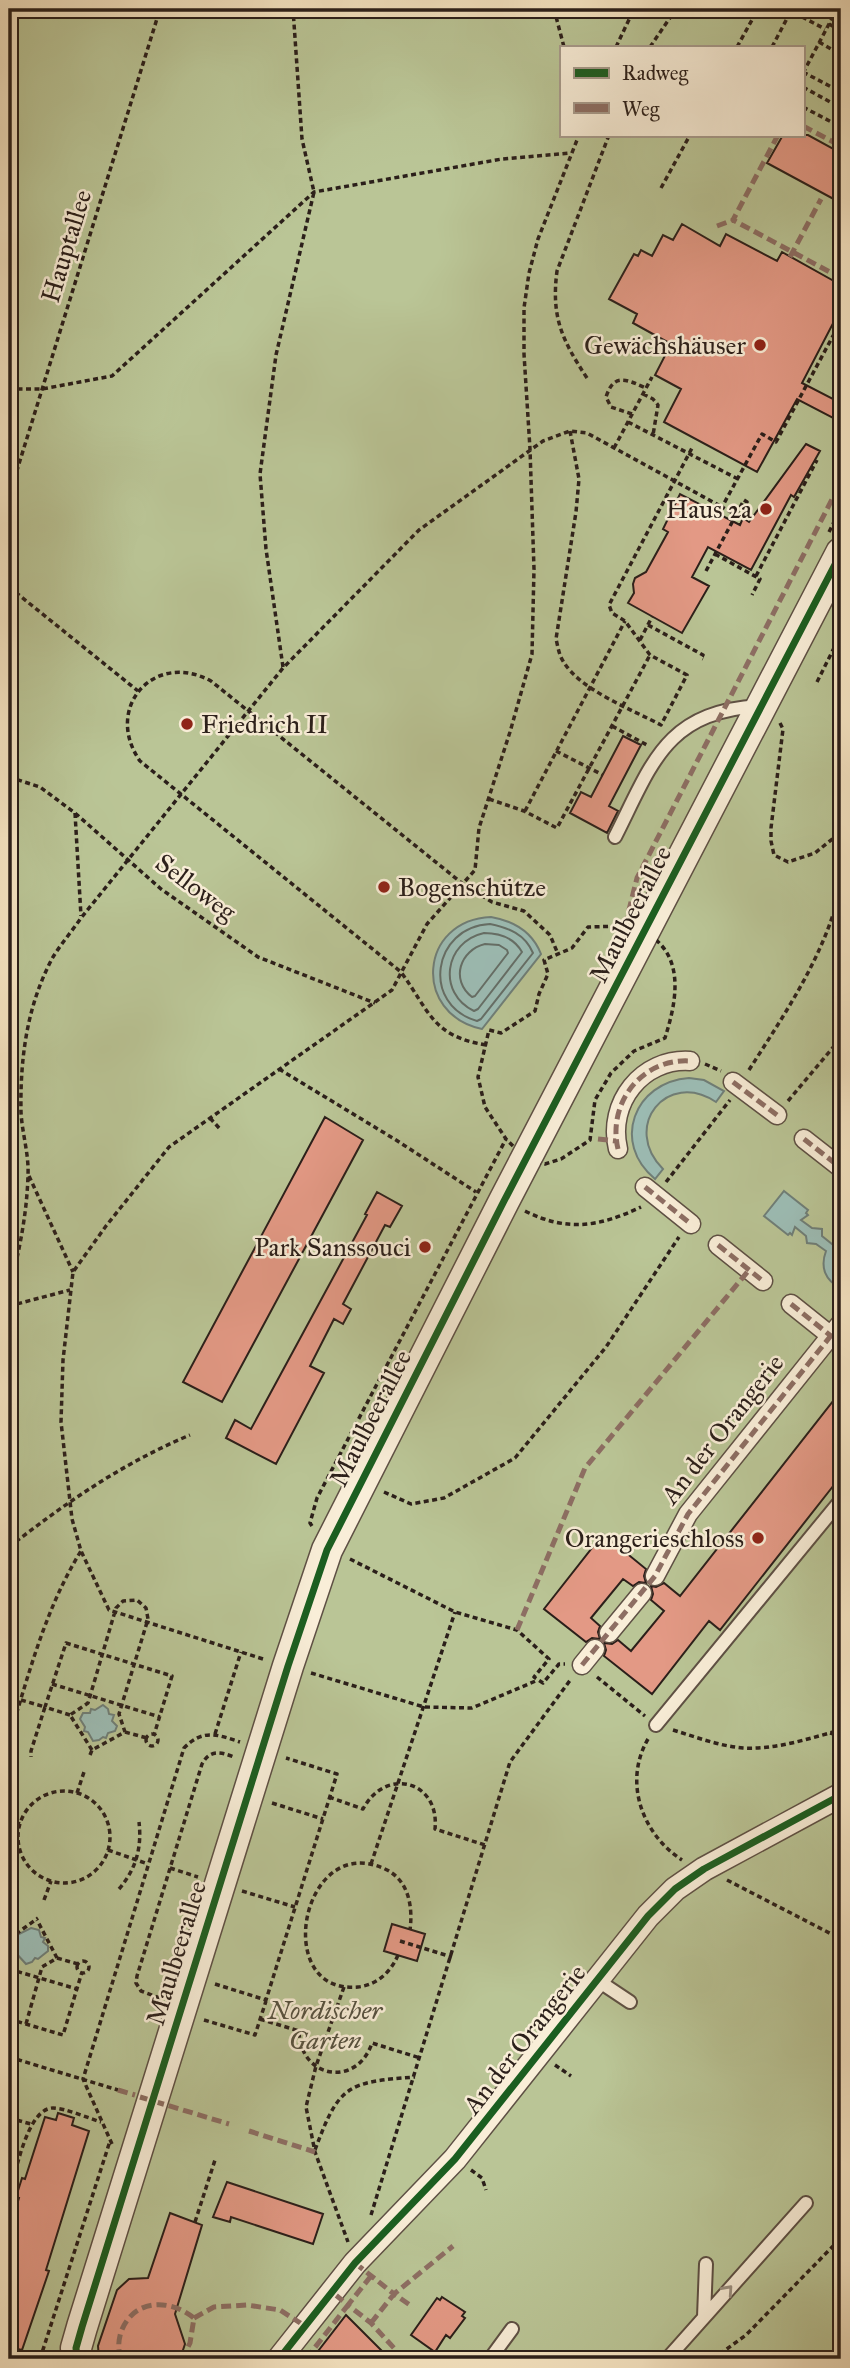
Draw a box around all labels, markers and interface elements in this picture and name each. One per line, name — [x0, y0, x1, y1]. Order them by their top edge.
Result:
legend — [560, 46, 804, 136]
text: Radweg — [622, 60, 688, 86]
text: Weg — [622, 96, 660, 122]
street label: Hauptallee — [34, 186, 98, 306]
place label: Gewächshäuser — [584, 329, 746, 361]
marker: Gewächshäuser — [752, 337, 768, 353]
place label: Haus 2a — [666, 493, 752, 525]
marker: Haus 2a — [758, 501, 774, 517]
place label: Friedrich II — [201, 708, 328, 740]
marker: Friedrich II — [179, 716, 195, 732]
street label: Maulbeerallee — [582, 840, 678, 988]
street label: Selloweg — [149, 846, 243, 928]
place label: Bogenschütze — [398, 871, 546, 903]
marker: Bogenschütze — [376, 879, 392, 895]
place label: Park Sanssouci — [254, 1231, 411, 1263]
marker: Park Sanssouci — [417, 1239, 433, 1255]
street label: Maulbeerallee — [322, 1344, 418, 1492]
street label: An der Orangerie — [653, 1347, 791, 1511]
place label: Orangerieschloss — [565, 1522, 744, 1554]
marker: Orangerieschloss — [750, 1530, 766, 1546]
street label: Maulbeerallee — [139, 1877, 213, 2029]
street label: An der Orangerie — [455, 1957, 593, 2121]
park label: Nordischer Garten — [266, 1994, 383, 2056]
one-way arrow — [720, 2285, 733, 2298]

